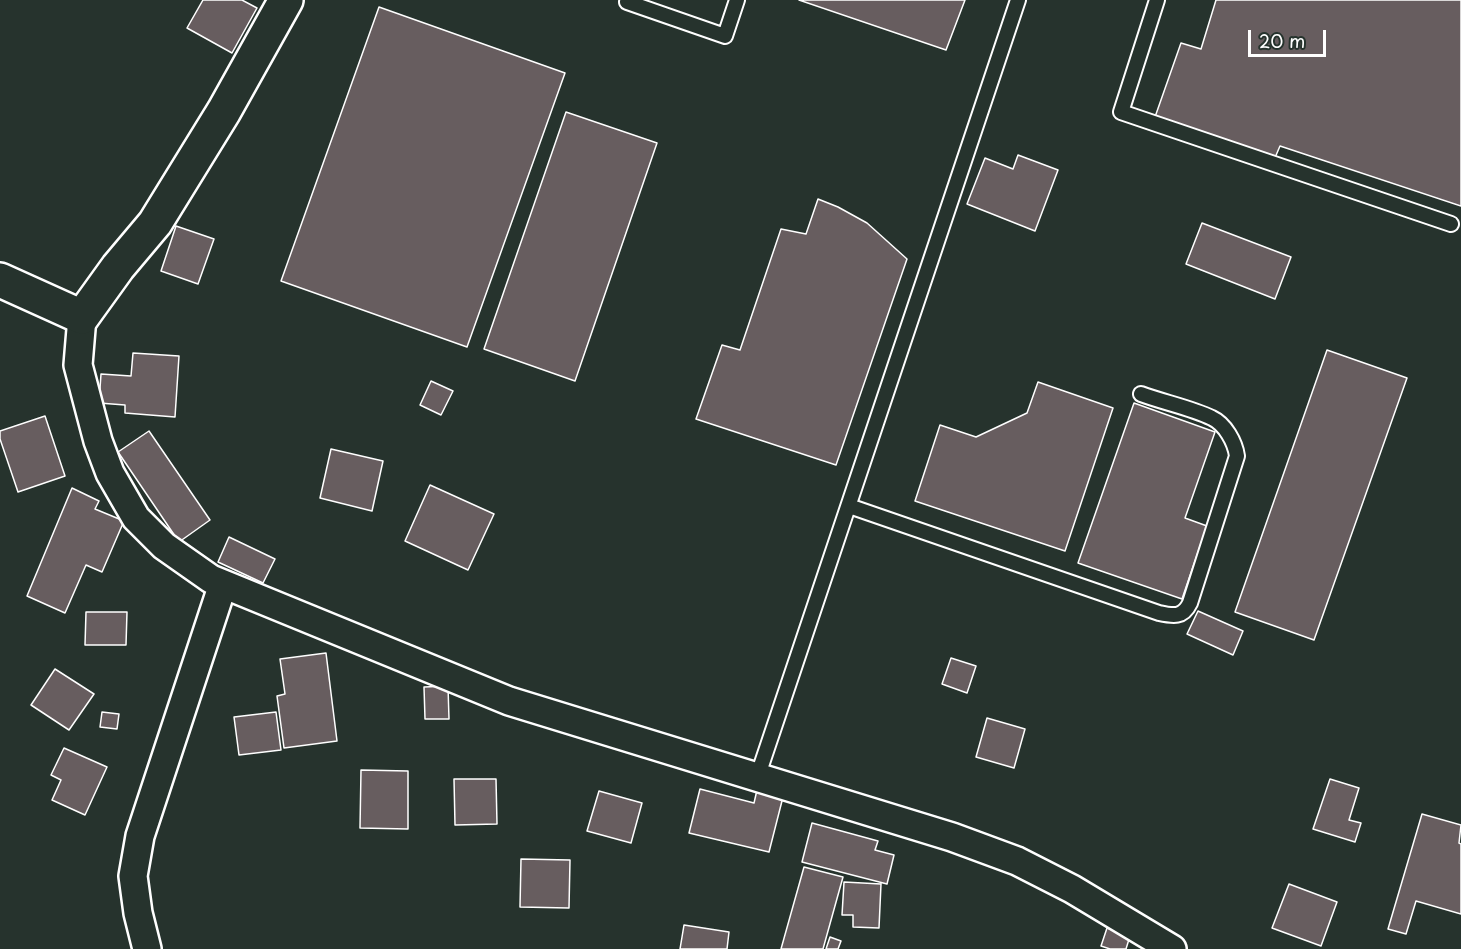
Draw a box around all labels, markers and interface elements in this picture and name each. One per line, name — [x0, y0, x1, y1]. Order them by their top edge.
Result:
scale bar — [1251, 18, 1329, 56]
text: 20 m — [1259, 27, 1305, 54]

